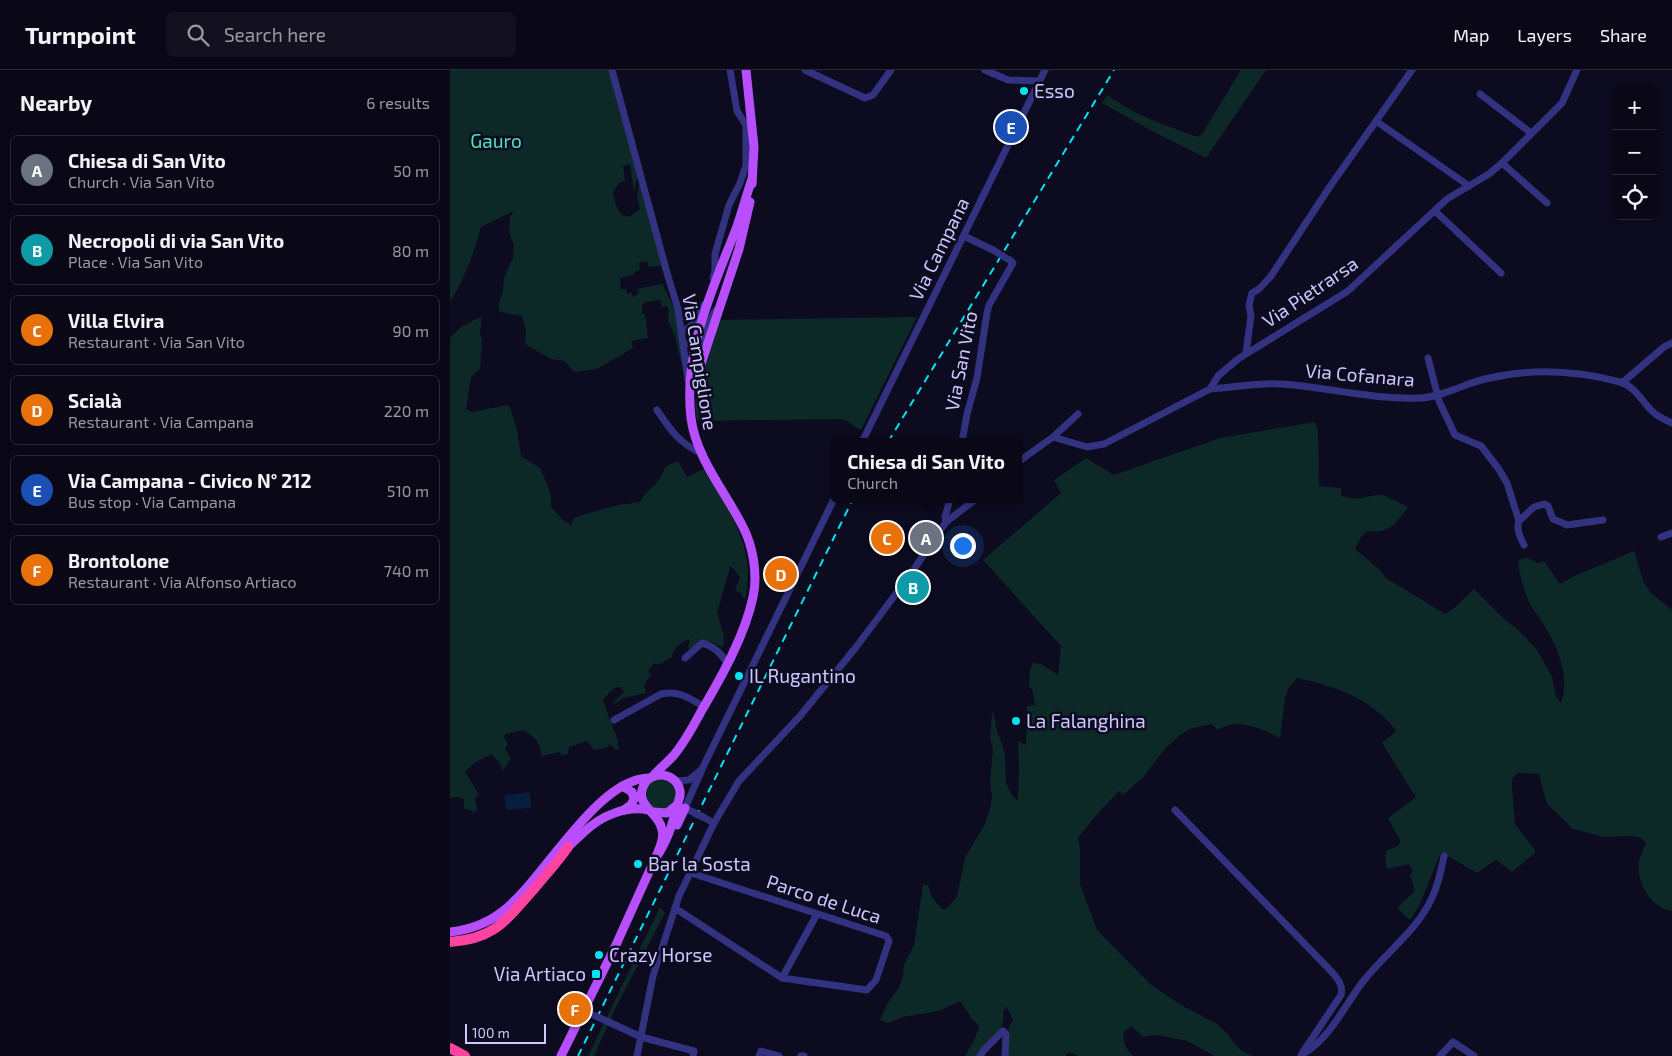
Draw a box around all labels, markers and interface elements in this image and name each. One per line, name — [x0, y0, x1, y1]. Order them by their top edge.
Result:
search box — [166, 12, 516, 57]
text: Turnpoint — [25, 20, 136, 49]
icon: search — [184, 21, 212, 49]
text: Search here — [224, 23, 326, 46]
text: Map — [1453, 24, 1489, 46]
text: Layers — [1517, 24, 1572, 46]
text: Share — [1600, 24, 1647, 46]
place label: Esso — [1034, 79, 1075, 102]
marker: Esso — [1018, 85, 1030, 97]
map controls — [1612, 85, 1657, 220]
button: + — [1612, 85, 1657, 130]
text: Nearby — [20, 90, 92, 115]
text: 6 results — [366, 93, 430, 112]
pin: E — [995, 108, 1027, 146]
park label: Gauro — [470, 129, 522, 152]
button: − — [1612, 130, 1657, 175]
text: Chiesa di San Vito — [68, 149, 226, 172]
text: A — [32, 161, 42, 180]
text: 50 m — [393, 161, 429, 180]
text: Church · Via San Vito — [68, 172, 215, 191]
button: locate — [1612, 175, 1657, 220]
street label: Via Campana — [904, 194, 973, 304]
text: Necropoli di via San Vito — [68, 229, 284, 252]
text: B — [32, 241, 42, 260]
text: 80 m — [392, 241, 429, 260]
street label: Via Pietrarsa — [1258, 251, 1362, 332]
text: Place · Via San Vito — [68, 252, 203, 271]
street label: Via Campiglione — [678, 292, 723, 432]
text: Villa Elvira — [68, 309, 164, 332]
street label: Via San Vito — [940, 309, 981, 413]
text: C — [32, 321, 42, 340]
text: 90 m — [393, 321, 429, 340]
text: Restaurant · Via San Vito — [68, 332, 245, 351]
street label: Via Cofanara — [1304, 358, 1416, 391]
text: Scialà — [68, 389, 122, 412]
text: D — [32, 401, 42, 420]
text: 220 m — [384, 401, 429, 420]
text: Restaurant · Via Campana — [68, 412, 254, 431]
popup — [830, 438, 1022, 503]
text: Chiesa di San Vito — [847, 450, 1005, 473]
text: Via Campana - Civico N° 212 — [68, 469, 312, 492]
text: Church — [847, 473, 898, 492]
text: E — [32, 481, 42, 500]
text: 510 m — [387, 481, 429, 500]
text: Bus stop · Via Campana — [68, 492, 236, 511]
pin: C — [871, 519, 903, 557]
pin: A — [910, 519, 942, 557]
your location — [950, 533, 976, 559]
text: Brontolone — [68, 549, 169, 572]
pin: D — [765, 555, 797, 593]
text: F — [33, 561, 41, 580]
text: 740 m — [384, 561, 429, 580]
pin: B — [897, 568, 929, 606]
text: Restaurant · Via Alfonso Artiaco — [68, 572, 297, 591]
place label: IL Rugantino — [749, 664, 856, 687]
marker: IL Rugantino — [733, 670, 745, 682]
place label: La Falanghina — [1026, 709, 1146, 732]
marker: La Falanghina — [1010, 715, 1022, 727]
place label: Bar la Sosta — [648, 852, 751, 875]
marker: Bar la Sosta — [632, 858, 644, 870]
street label: Parco de Luca — [764, 869, 884, 928]
place label: Crazy Horse — [609, 943, 712, 966]
marker: Crazy Horse — [593, 949, 605, 961]
place label: Via Artiaco — [494, 962, 586, 985]
marker: Via Artiaco — [590, 968, 602, 980]
pin: F — [559, 990, 591, 1028]
scale bar — [465, 1021, 546, 1044]
text: 100 m — [472, 1024, 510, 1041]

